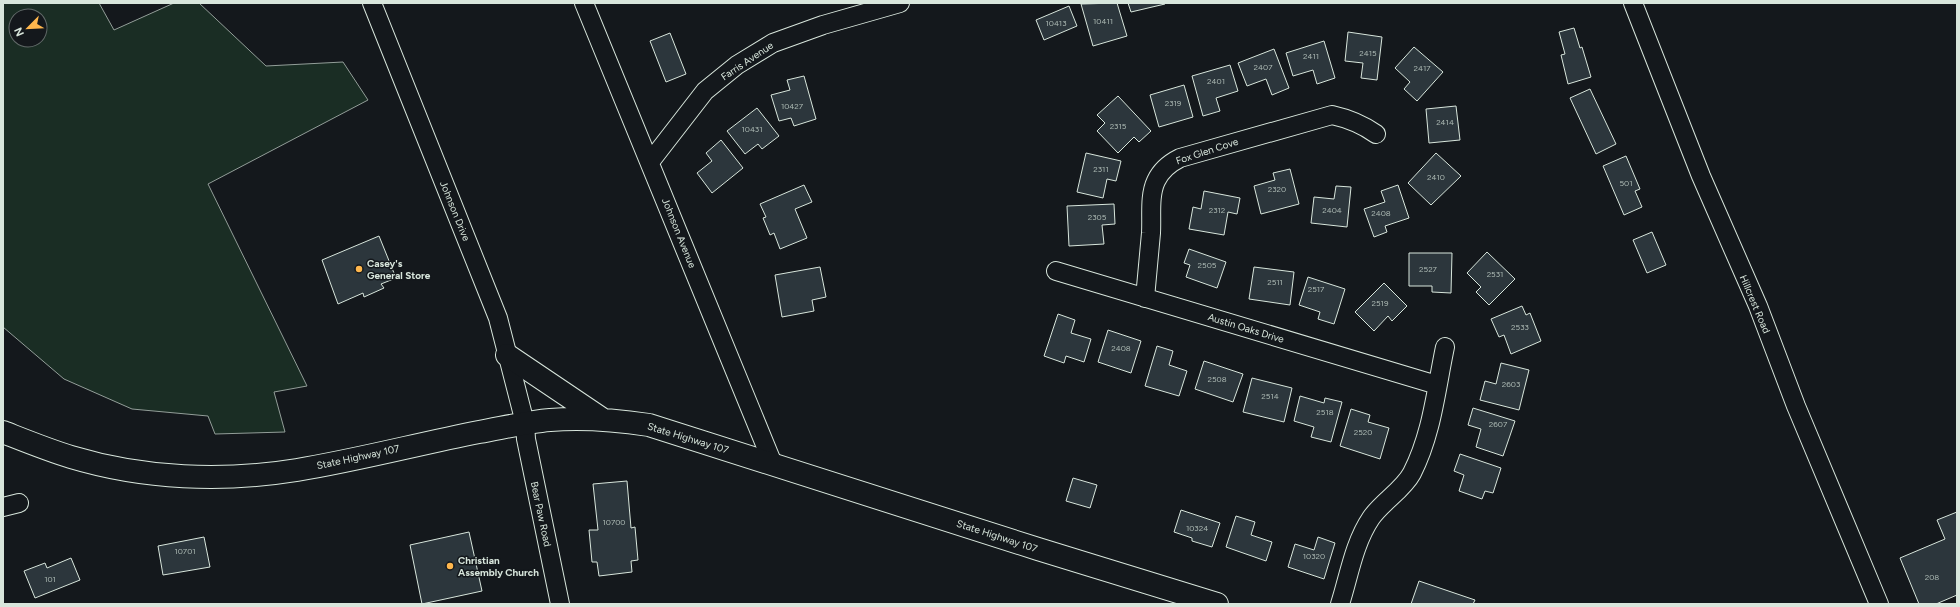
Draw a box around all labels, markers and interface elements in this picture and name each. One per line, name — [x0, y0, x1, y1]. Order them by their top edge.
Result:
north arrow — [8, 8, 48, 48]
house number: 10411 — [1093, 16, 1113, 26]
house number: 10413 — [1045, 18, 1067, 28]
text: N — [12, 25, 27, 38]
street label: Farris Avenue — [718, 38, 776, 83]
house number: 2415 — [1359, 48, 1377, 58]
house number: 2411 — [1303, 51, 1319, 61]
house number: 2407 — [1254, 62, 1273, 72]
house number: 2417 — [1413, 63, 1431, 73]
house number: 2401 — [1207, 76, 1225, 86]
house number: 2319 — [1165, 98, 1182, 108]
house number: 10427 — [781, 101, 804, 111]
house number: 2414 — [1436, 117, 1454, 127]
house number: 2315 — [1110, 121, 1127, 131]
house number: 10431 — [741, 124, 763, 134]
street label: Fox Glen Cove — [1174, 135, 1240, 167]
house number: 2311 — [1093, 164, 1109, 174]
house number: 2410 — [1427, 172, 1445, 182]
house number: 501 — [1619, 178, 1633, 188]
street label: Johnson Drive — [437, 179, 473, 243]
house number: 2320 — [1268, 184, 1286, 194]
street label: Johnson Avenue — [659, 196, 699, 270]
house number: 2312 — [1209, 205, 1225, 215]
house number: 2404 — [1322, 205, 1342, 215]
house number: 2408 — [1371, 208, 1391, 218]
house number: 2305 — [1088, 212, 1107, 222]
place label: Casey's General Store — [367, 257, 431, 282]
house number: 2505 — [1198, 260, 1217, 270]
marker: Casey's General Store — [354, 264, 364, 274]
house number: 2527 — [1419, 264, 1438, 274]
house number: 2531 — [1487, 269, 1503, 279]
street label: Hillcrest Road — [1737, 273, 1773, 335]
house number: 2511 — [1267, 277, 1283, 287]
house number: 2517 — [1308, 284, 1325, 294]
house number: 2519 — [1372, 298, 1389, 308]
street label: Austin Oaks Drive — [1206, 310, 1286, 346]
house number: 2533 — [1511, 322, 1529, 332]
house number: 2408 — [1111, 343, 1131, 353]
house number: 2508 — [1207, 374, 1227, 384]
house number: 2603 — [1502, 379, 1520, 389]
house number: 2514 — [1261, 391, 1279, 401]
house number: 2518 — [1316, 407, 1334, 417]
street label: State Highway 107 — [646, 419, 731, 457]
house number: 2607 — [1489, 419, 1508, 429]
house number: 2520 — [1354, 427, 1372, 437]
street label: State Highway 107 — [315, 442, 401, 472]
street label: Bear Paw Road — [528, 480, 554, 548]
house number: 10700 — [603, 517, 625, 527]
street label: State Highway 107 — [955, 517, 1040, 555]
house number: 10324 — [1186, 523, 1208, 533]
house number: 10701 — [174, 546, 196, 556]
house number: 10320 — [1303, 551, 1325, 561]
place label: Christian Assembly Church — [458, 554, 539, 579]
marker: Christian Assembly Church — [445, 561, 455, 571]
house number: 208 — [1925, 572, 1939, 582]
house number: 101 — [44, 574, 56, 584]

